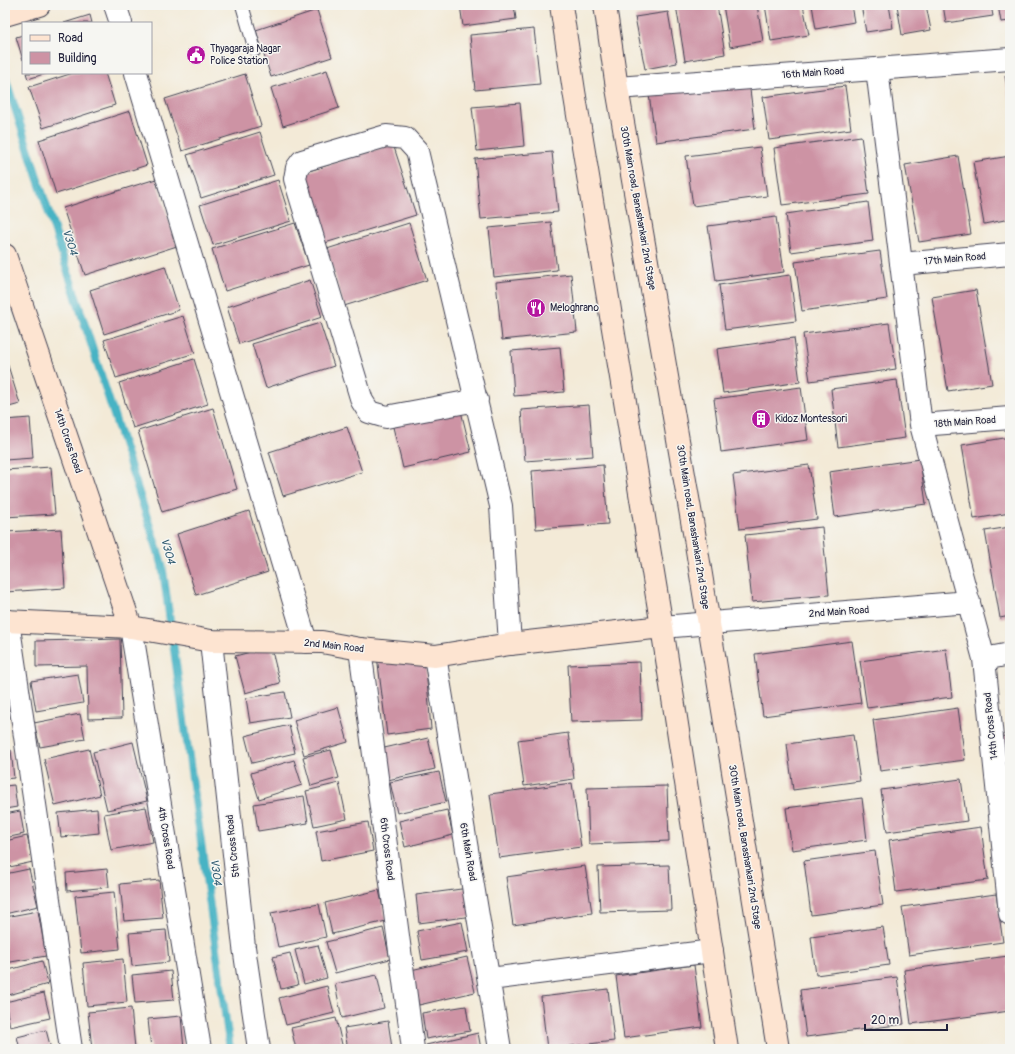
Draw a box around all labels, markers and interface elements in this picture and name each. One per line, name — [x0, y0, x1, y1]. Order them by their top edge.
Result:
legend — [22, 22, 152, 74]
text: Road — [58, 31, 83, 46]
place label: Thyagaraja Nagar Police Station — [210, 43, 281, 67]
public building icon: Thyagaraja Nagar Police Station — [185, 44, 207, 66]
text: Building — [58, 51, 97, 66]
street label: 16th Main Road — [781, 65, 845, 81]
street label: 30th Main road, Banashankari 2nd Stage — [618, 125, 658, 291]
water label: V304 — [60, 227, 80, 257]
street label: 17th Main Road — [924, 250, 987, 268]
restaurant icon: Meloghrano — [525, 297, 547, 319]
place label: Meloghrano — [550, 302, 599, 314]
street label: 14th Cross Road — [51, 407, 85, 475]
building icon: Kidoz Montessori — [750, 408, 772, 430]
place label: Kidoz Montessori — [775, 413, 847, 425]
street label: 18th Main Road — [934, 414, 996, 430]
street label: 30th Main road, Banashankari 2nd Stage — [674, 444, 712, 610]
water label: V304 — [158, 536, 178, 566]
street label: 2nd Main Road — [808, 604, 870, 620]
street label: 2nd Main Road — [303, 637, 365, 655]
street label: 14th Cross Road — [982, 692, 1000, 760]
street label: 30th Main road, Banashankari 2nd Stage — [726, 764, 764, 930]
street label: 4th Cross Road — [155, 806, 177, 870]
street label: 5th Cross Road — [224, 814, 242, 878]
street label: 6th Cross Road — [377, 817, 397, 881]
street label: 6th Main Road — [457, 822, 479, 882]
water label: V304 — [208, 858, 224, 887]
scale bar — [865, 1006, 947, 1032]
text: 20 m — [871, 1013, 900, 1028]

